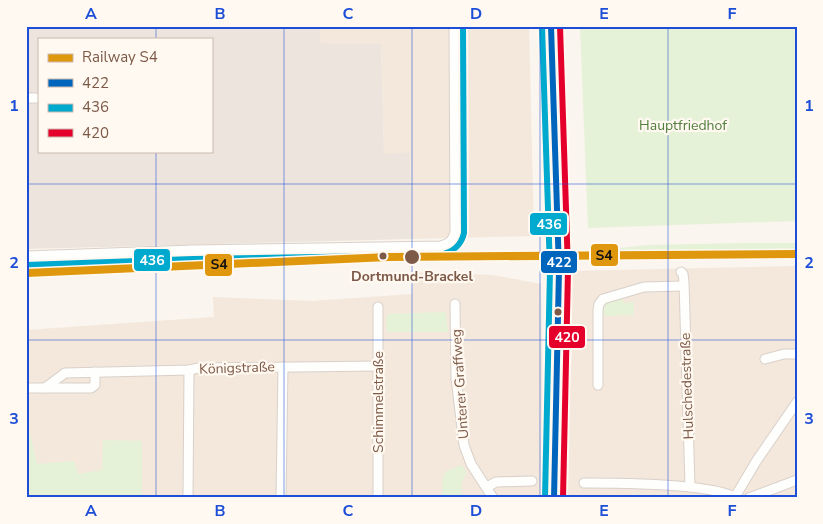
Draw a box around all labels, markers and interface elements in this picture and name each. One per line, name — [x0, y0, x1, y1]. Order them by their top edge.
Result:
text: A — [85, 3, 97, 25]
text: B — [214, 3, 226, 25]
text: C — [343, 3, 354, 25]
text: D — [470, 3, 482, 25]
text: E — [599, 3, 609, 25]
text: F — [728, 3, 737, 25]
legend — [38, 38, 212, 152]
text: Railway S4 — [82, 47, 158, 67]
text: 422 — [82, 73, 109, 93]
text: 1 — [9, 95, 19, 117]
text: 1 — [804, 95, 814, 117]
text: 436 — [82, 97, 109, 117]
park label: Hauptfriedhof — [639, 116, 727, 135]
text: 420 — [82, 123, 109, 143]
line badge: 436 — [529, 212, 568, 236]
text: 436 — [536, 215, 562, 234]
line badge: S4 — [590, 243, 619, 267]
text: S4 — [595, 246, 613, 265]
line badge: 436 — [133, 248, 171, 272]
marker: Dortmund-Brackel — [403, 248, 421, 266]
line badge: 422 — [540, 250, 578, 274]
text: 436 — [139, 251, 165, 270]
unlabelled marker — [378, 251, 388, 261]
text: 2 — [9, 252, 19, 274]
text: 2 — [804, 252, 814, 274]
line badge: S4 — [204, 253, 233, 277]
text: 422 — [546, 253, 572, 272]
text: S4 — [210, 255, 228, 274]
place label: Dortmund-Brackel — [351, 267, 473, 286]
unlabelled marker — [553, 307, 563, 317]
line badge: 420 — [548, 325, 586, 349]
street label: Unterer Graffweg — [447, 328, 473, 440]
text: 420 — [554, 328, 580, 347]
street label: Hulschedestraße — [676, 332, 698, 440]
street label: Schimmelstraße — [369, 351, 388, 453]
street label: Königstraße — [199, 357, 275, 379]
text: 3 — [9, 408, 19, 430]
text: 3 — [804, 408, 814, 430]
text: A — [85, 500, 97, 522]
text: B — [214, 500, 226, 522]
text: C — [343, 500, 354, 522]
text: D — [470, 500, 482, 522]
text: E — [599, 500, 609, 522]
text: F — [728, 500, 737, 522]

